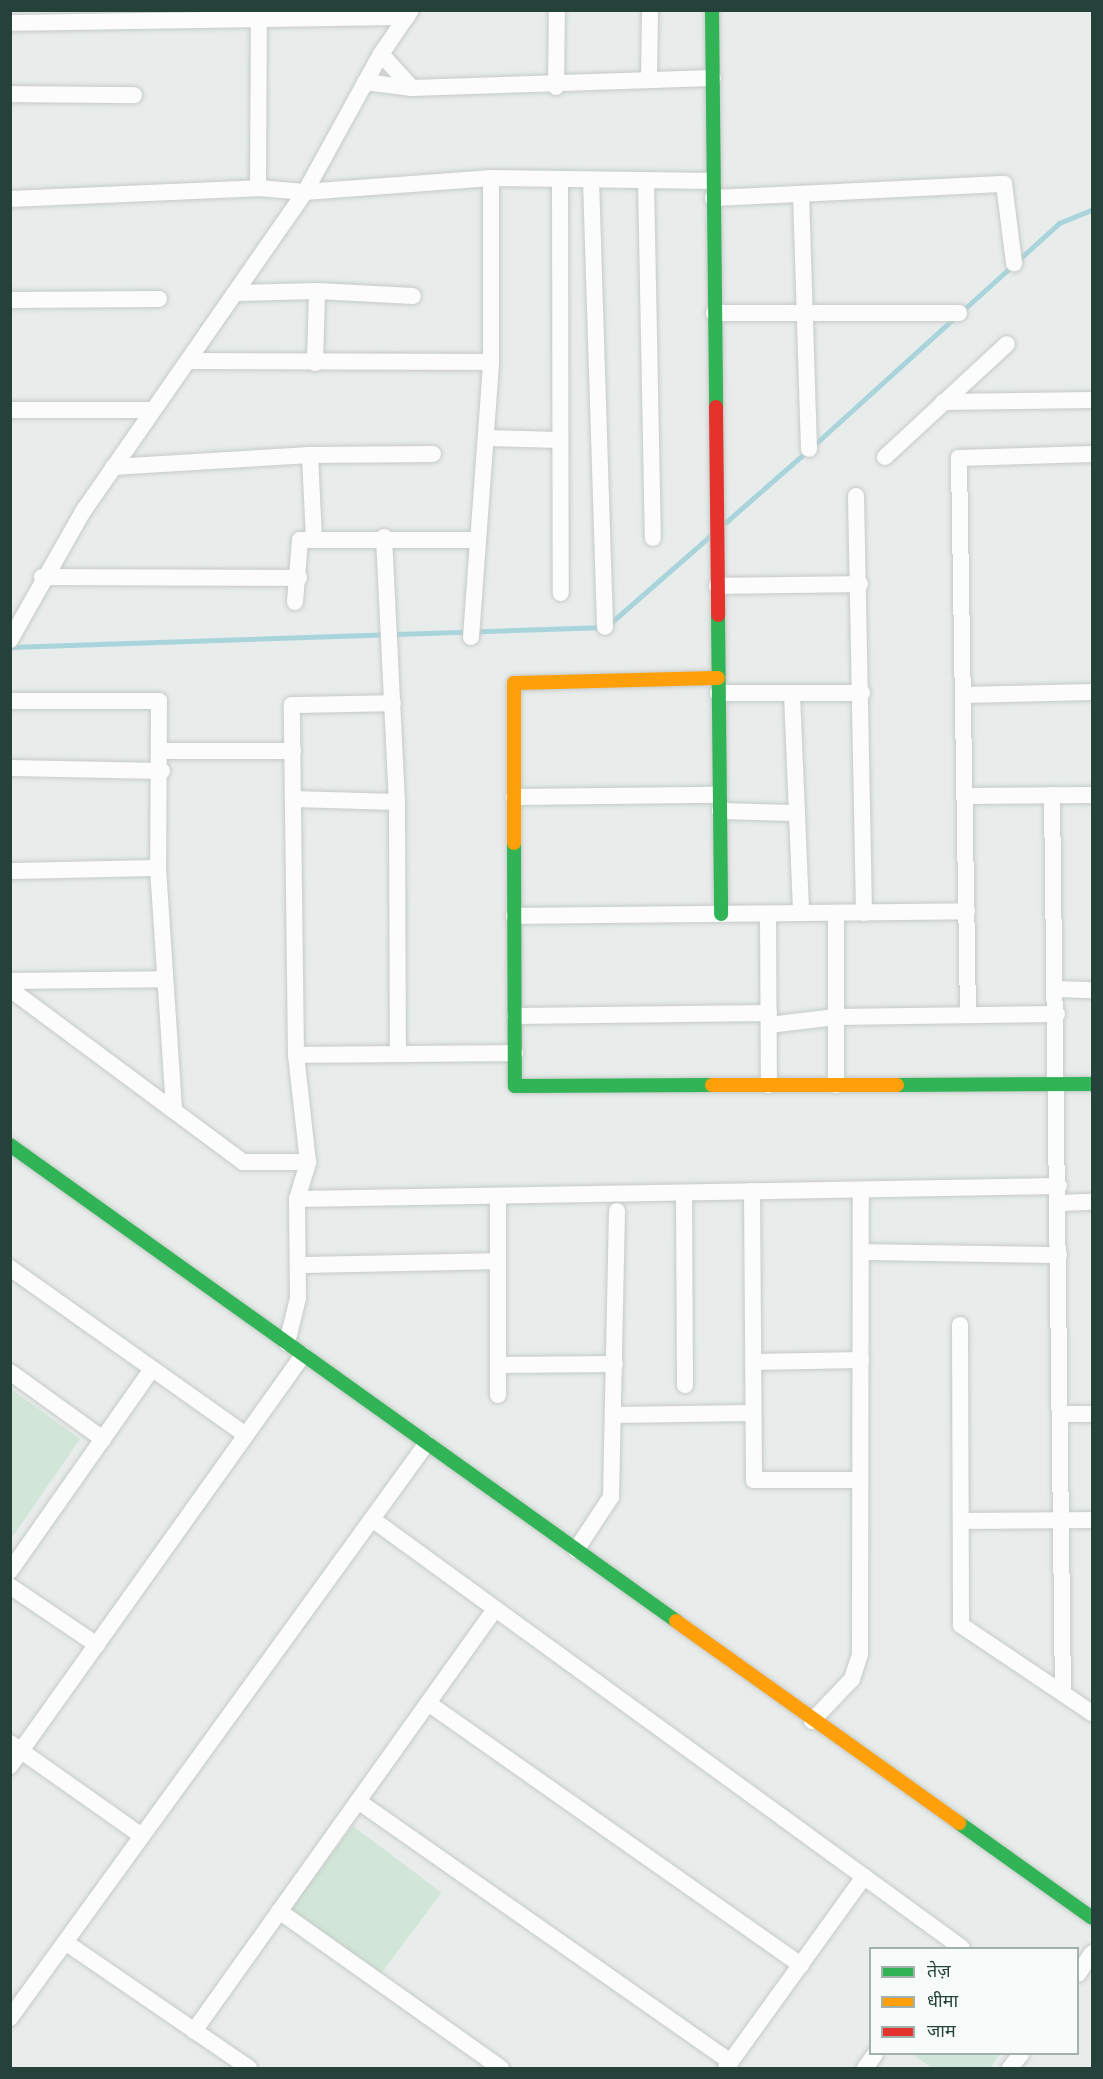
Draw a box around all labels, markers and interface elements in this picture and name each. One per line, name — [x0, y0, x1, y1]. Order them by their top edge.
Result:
legend — [869, 1947, 1079, 2055]
text: तेज़ — [927, 1960, 951, 1981]
text: धीमा — [927, 1990, 958, 2011]
text: जाम — [927, 2020, 956, 2041]

